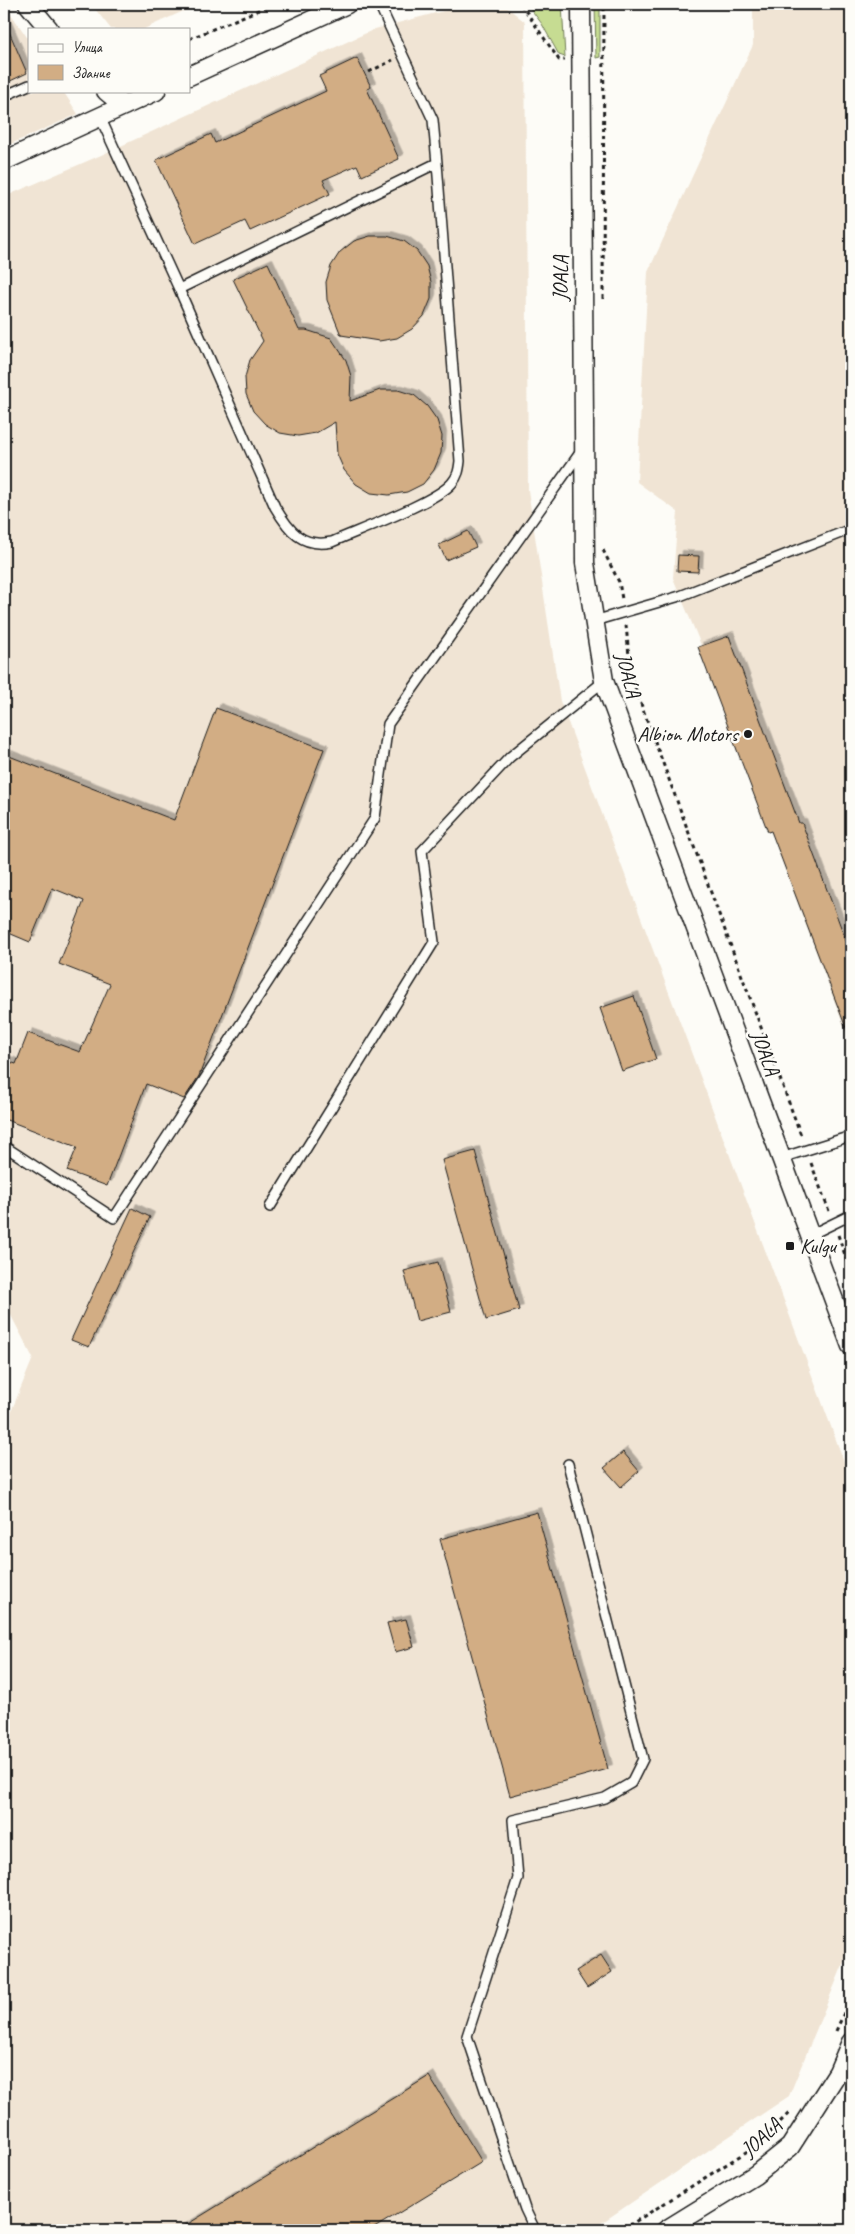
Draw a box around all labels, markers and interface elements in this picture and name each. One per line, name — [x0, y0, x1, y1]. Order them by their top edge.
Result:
legend — [28, 28, 190, 92]
text: Улица — [72, 38, 103, 57]
text: Здание — [72, 64, 111, 83]
street label: JOALA — [547, 255, 573, 302]
street label: JOALA — [610, 649, 648, 701]
place label: Albion Motors — [637, 721, 740, 747]
marker: Albion Motors — [742, 728, 754, 740]
street label: JOALA — [746, 1026, 786, 1079]
place label: Kulgu — [800, 1233, 837, 1259]
marker: Kulgu — [784, 1240, 796, 1252]
street label: JOALA — [735, 2112, 787, 2163]

